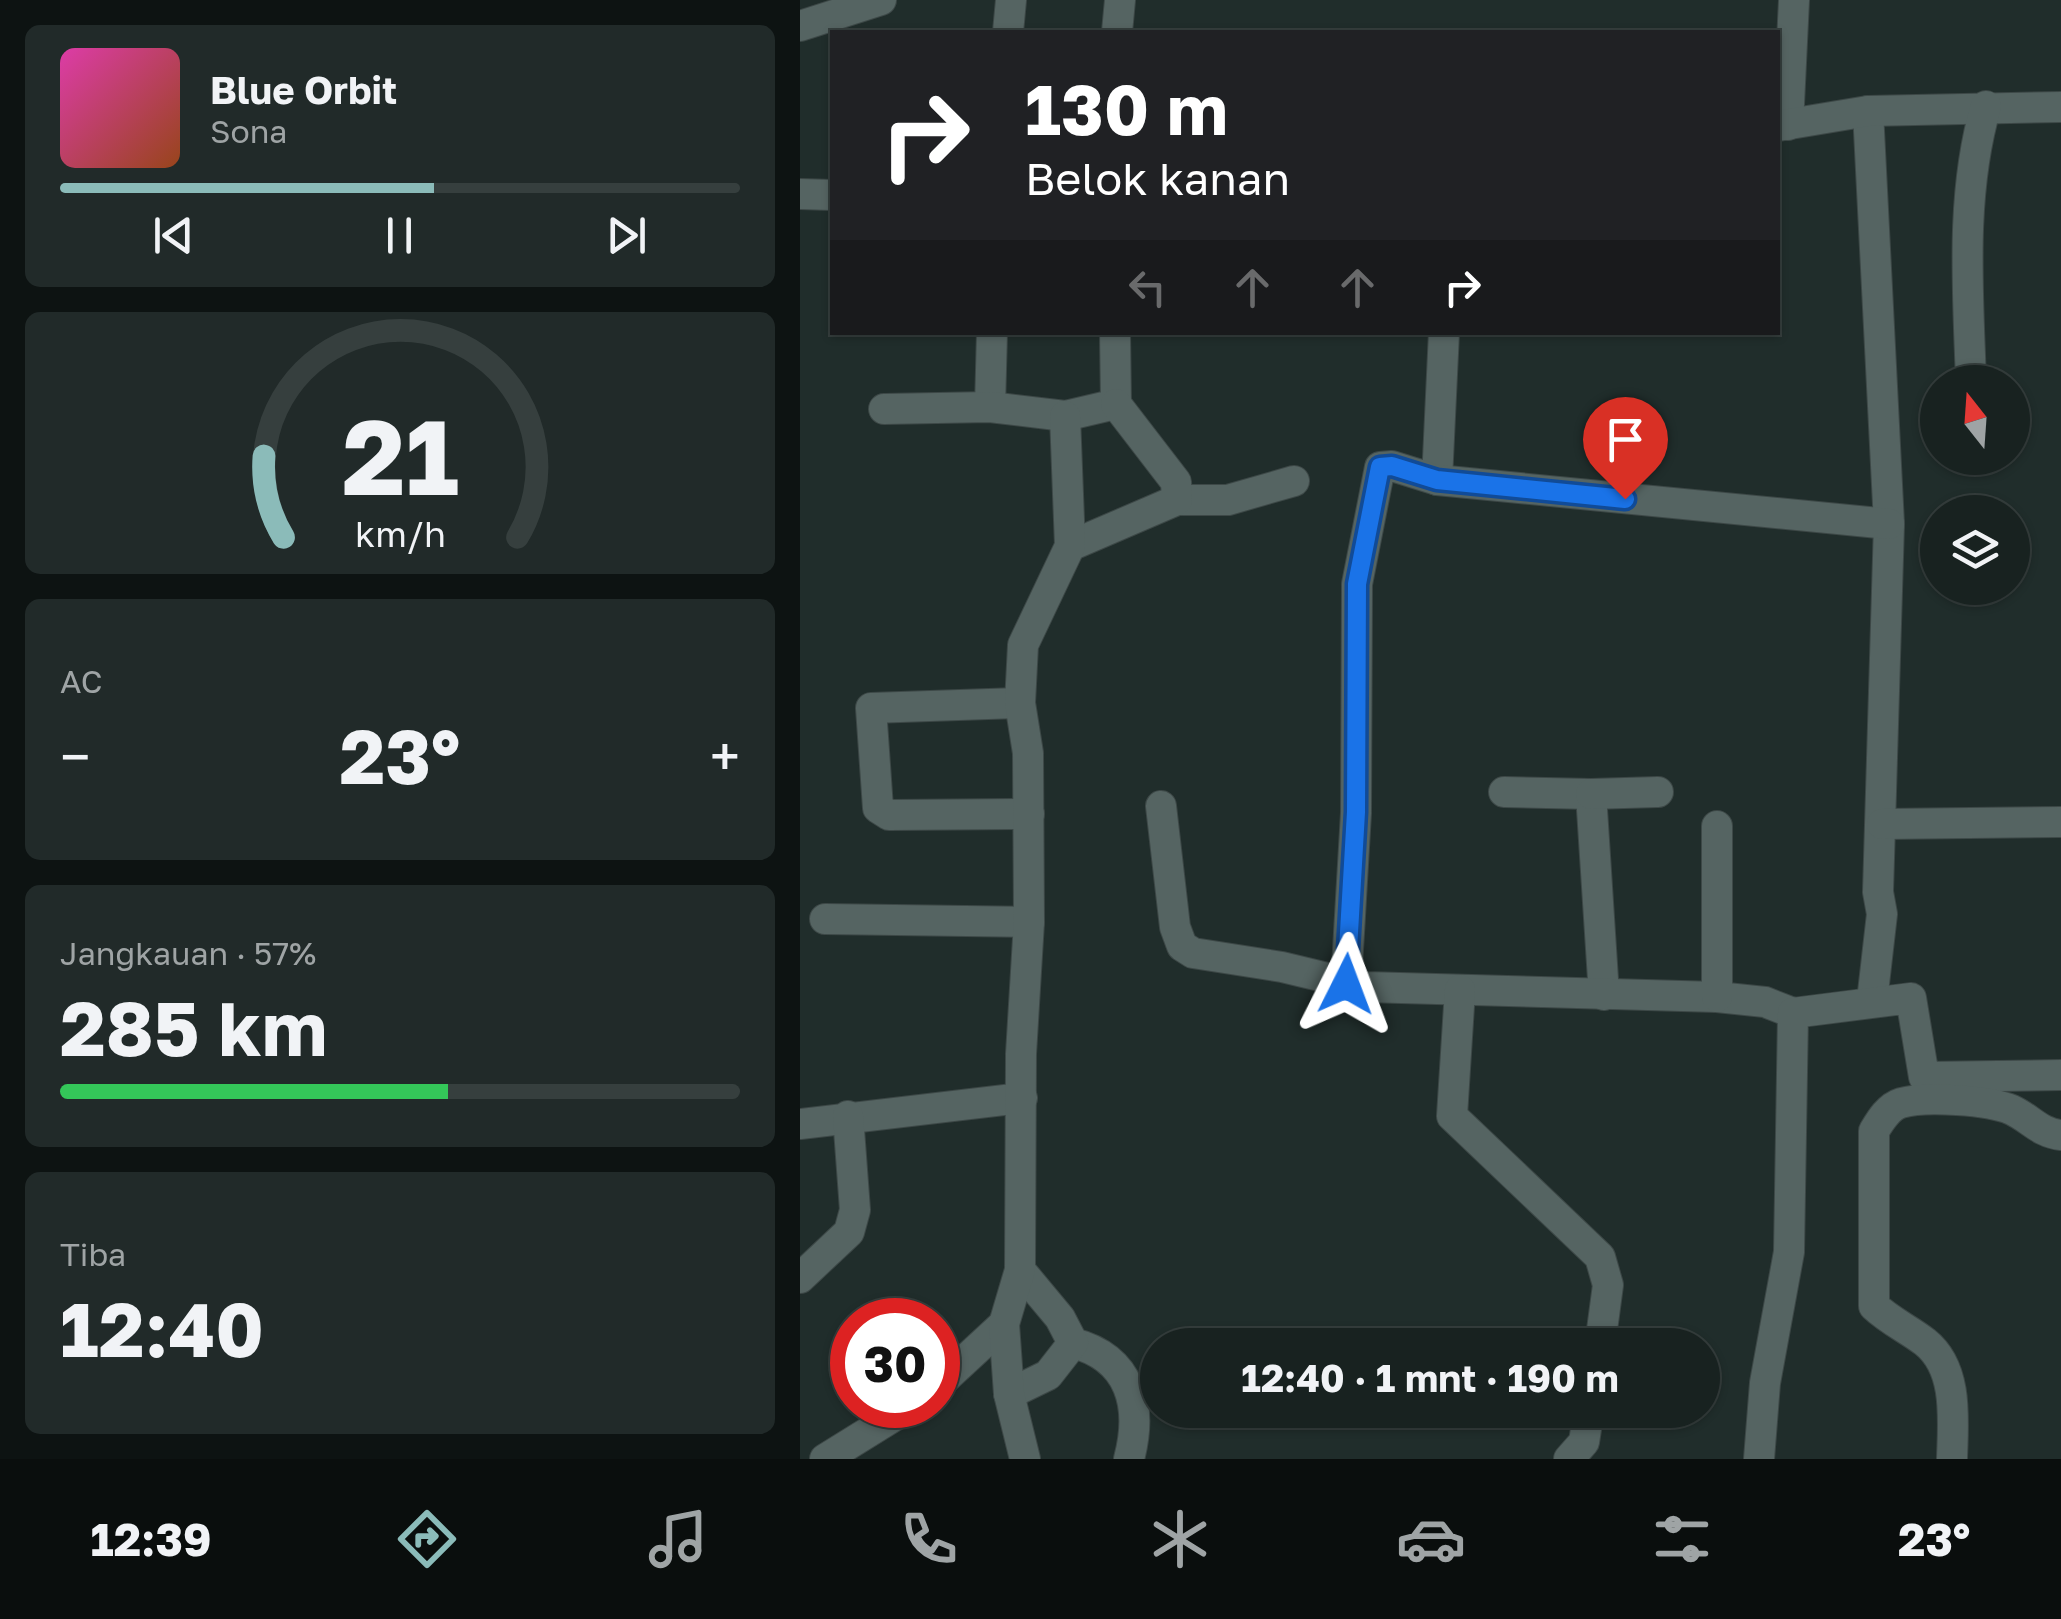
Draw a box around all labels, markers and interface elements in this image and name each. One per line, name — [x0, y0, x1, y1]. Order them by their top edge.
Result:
text: 130 m — [1025, 66, 1228, 150]
text: Blue Orbit — [210, 67, 397, 112]
icon: right — [860, 70, 990, 200]
text: Sona — [210, 112, 287, 150]
text: Belok kanan — [1025, 151, 1290, 205]
icon: previous — [146, 208, 201, 263]
icon: pause — [372, 208, 427, 263]
icon: next — [599, 208, 654, 263]
icon: left — [1120, 260, 1175, 315]
icon: ahead — [1225, 260, 1280, 315]
icon: ahead — [1330, 260, 1385, 315]
icon: right — [1435, 260, 1490, 315]
north arrow — [1920, 365, 2030, 475]
map controls — [1920, 365, 2030, 605]
text: 21 — [341, 393, 459, 518]
pin — [1583, 397, 1668, 500]
icon: arrive — [1598, 412, 1653, 467]
button: layers — [1920, 495, 2030, 605]
text: km/h — [355, 512, 445, 555]
text: AC — [60, 662, 103, 700]
text: 23° — [340, 710, 460, 801]
text: − — [60, 723, 90, 789]
text: + — [710, 723, 740, 789]
position arrow — [1294, 932, 1398, 1036]
text: Jangkauan · 57% — [60, 934, 316, 972]
text: 285 km — [60, 982, 327, 1073]
text: Tiba — [60, 1235, 126, 1273]
text: 12:40 — [60, 1283, 264, 1374]
speed limit sign: 30 — [830, 1298, 960, 1428]
text: 12:40 · 1 mnt · 190 m — [1241, 1355, 1619, 1400]
icon: directions — [392, 1504, 462, 1574]
icon: music — [643, 1504, 713, 1574]
icon: phone — [894, 1504, 964, 1574]
icon: climate — [1145, 1504, 1215, 1574]
icon: car — [1396, 1504, 1466, 1574]
icon: filters — [1647, 1504, 1717, 1574]
text: 12:39 — [90, 1512, 212, 1566]
text: 23° — [1898, 1512, 1970, 1566]

